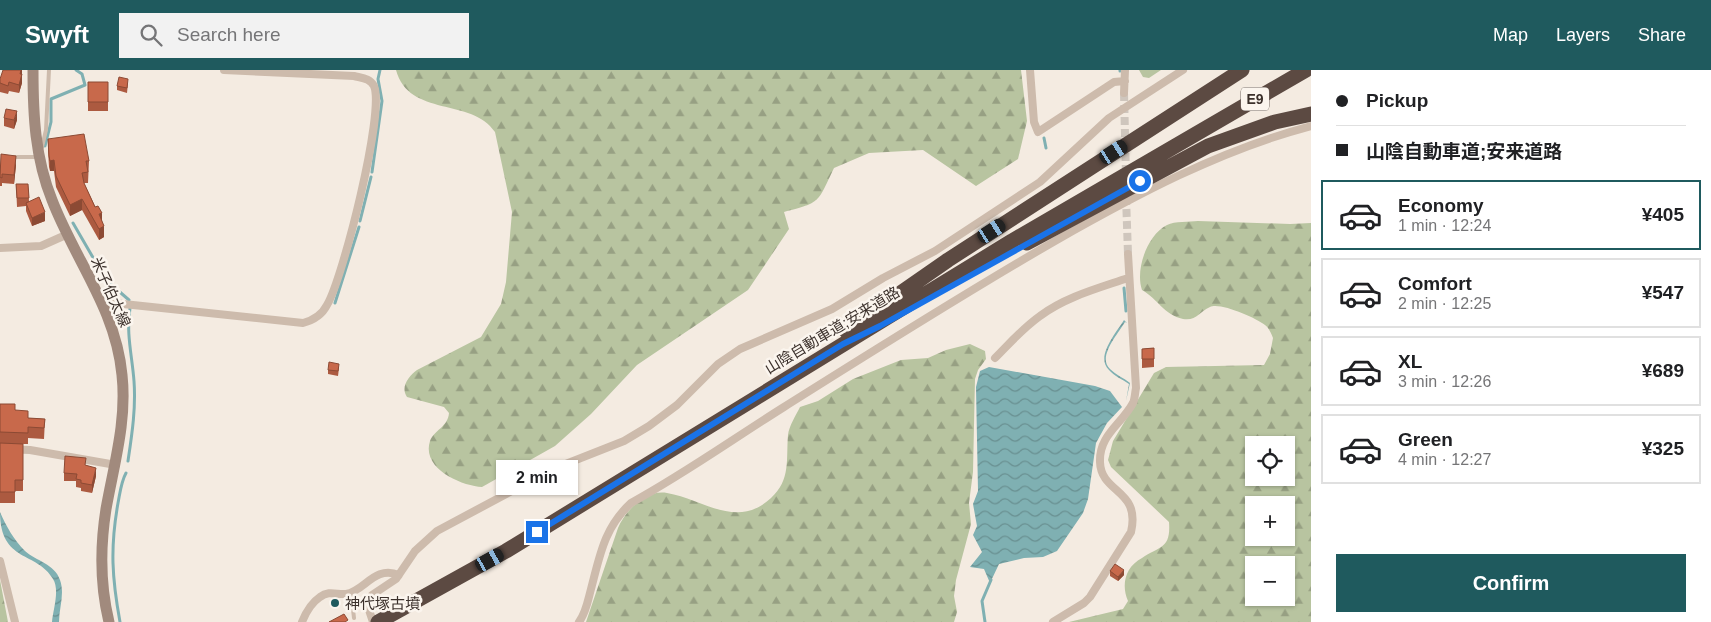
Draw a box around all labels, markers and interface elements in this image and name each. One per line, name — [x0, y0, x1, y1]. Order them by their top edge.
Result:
search box — [119, 13, 469, 58]
text: Swyft — [25, 21, 89, 48]
icon: search — [137, 21, 165, 49]
text: Search here — [177, 24, 281, 45]
text: Map — [1493, 25, 1528, 45]
text: Layers — [1556, 25, 1610, 45]
text: Share — [1638, 25, 1686, 45]
road number: E9 — [1241, 88, 1269, 110]
text: Pickup — [1366, 90, 1428, 111]
car — [1097, 138, 1130, 166]
text: 山陰自動車道;安来道路 — [1366, 141, 1562, 162]
route start — [1129, 170, 1151, 192]
icon: car — [1338, 193, 1383, 238]
text: Economy — [1398, 195, 1484, 216]
text: ¥405 — [1642, 204, 1684, 225]
car — [975, 217, 1008, 245]
text: 1 min · 12:24 — [1398, 217, 1491, 234]
street label: 米子伯太線 — [88, 254, 134, 330]
icon: car — [1338, 271, 1383, 316]
text: Comfort — [1398, 273, 1472, 294]
text: ¥547 — [1642, 282, 1684, 303]
street label: 山陰自動車道;安来道路 — [762, 283, 902, 377]
text: 2 min · 12:25 — [1398, 295, 1491, 312]
icon: car — [1338, 349, 1383, 394]
text: XL — [1398, 351, 1422, 372]
text: ¥689 — [1642, 360, 1684, 381]
text: 3 min · 12:26 — [1398, 373, 1491, 390]
icon: car — [1338, 427, 1383, 472]
text: Green — [1398, 429, 1453, 450]
map controls — [1245, 436, 1295, 606]
button: locate — [1245, 436, 1295, 486]
text: ¥325 — [1642, 438, 1684, 459]
text: 4 min · 12:27 — [1398, 451, 1491, 468]
callout: 2 min — [496, 460, 578, 494]
text: 2 min — [516, 469, 558, 486]
button: + — [1245, 496, 1295, 546]
route end — [526, 521, 548, 543]
car — [473, 546, 506, 574]
button: Confirm — [1336, 554, 1686, 612]
button: − — [1245, 556, 1295, 606]
place label: 神代塚古墳 — [345, 595, 420, 612]
marker: 神代塚古墳 — [329, 597, 341, 609]

